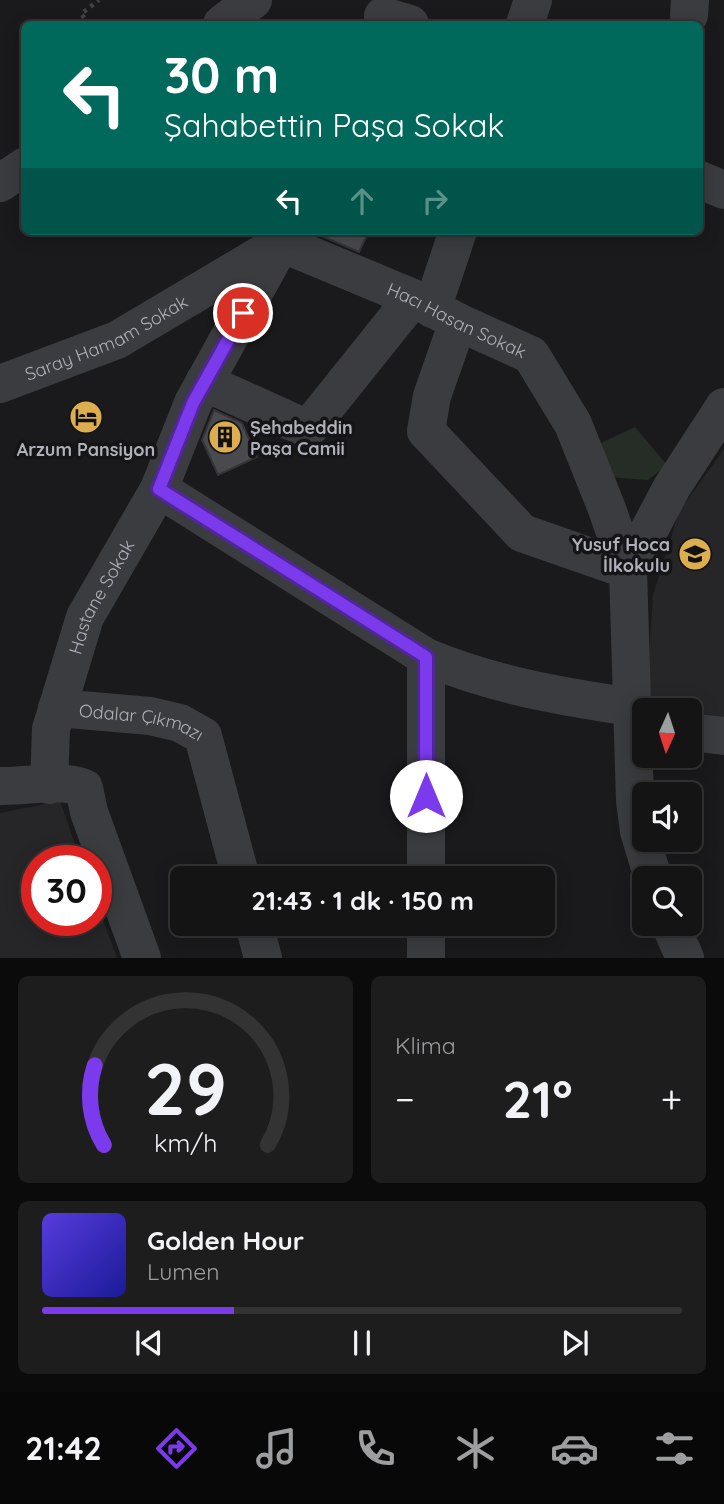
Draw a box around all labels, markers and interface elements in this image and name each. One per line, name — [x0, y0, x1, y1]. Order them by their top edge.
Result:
text: 30 m — [164, 44, 279, 105]
icon: left — [49, 49, 140, 140]
text: Şahabettin Paşa Sokak — [164, 105, 504, 145]
icon: left — [270, 182, 308, 220]
icon: ahead — [343, 182, 381, 220]
icon: right — [416, 182, 454, 220]
street label: Hacı Hasan Sokak — [384, 277, 530, 363]
pin — [213, 283, 273, 343]
street label: Saray Hamam Sokak — [21, 289, 191, 385]
icon: arrive — [224, 294, 262, 332]
hotel icon: Arzum Pansiyon — [67, 398, 105, 436]
place label: Şehabeddin Paşa Camii — [250, 416, 353, 460]
building icon: Şehabeddin Paşa Camii — [206, 418, 244, 456]
place label: Arzum Pansiyon — [17, 438, 155, 461]
place label: Yusuf Hoca İlkokulu — [572, 533, 670, 577]
street label: Hastane Sokak — [63, 535, 139, 657]
school or university icon: Yusuf Hoca İlkokulu — [676, 535, 714, 573]
street label: Odalar Çıkmazı — [78, 698, 208, 746]
north arrow — [632, 698, 702, 768]
map controls — [632, 698, 702, 936]
position arrow — [389, 759, 463, 833]
button: sound — [632, 782, 702, 852]
speed limit sign: 30 — [21, 845, 112, 936]
button: search — [632, 866, 702, 936]
text: 21:43 · 1 dk · 150 m — [251, 884, 474, 917]
text: Klima — [395, 1031, 456, 1060]
text: 29 — [144, 1043, 227, 1134]
text: 21° — [503, 1066, 573, 1131]
text: − — [395, 1075, 415, 1123]
text: + — [661, 1075, 682, 1123]
text: km/h — [154, 1127, 217, 1158]
text: Golden Hour — [147, 1224, 304, 1257]
text: Lumen — [147, 1257, 220, 1286]
icon: previous — [130, 1324, 168, 1362]
icon: pause — [343, 1324, 381, 1362]
icon: next — [556, 1324, 594, 1362]
icon: directions — [152, 1424, 201, 1473]
icon: music — [252, 1424, 301, 1473]
icon: phone — [351, 1424, 400, 1473]
icon: climate — [451, 1424, 500, 1473]
icon: car — [550, 1424, 599, 1473]
icon: filters — [650, 1424, 699, 1473]
text: 21:42 — [25, 1428, 102, 1468]

